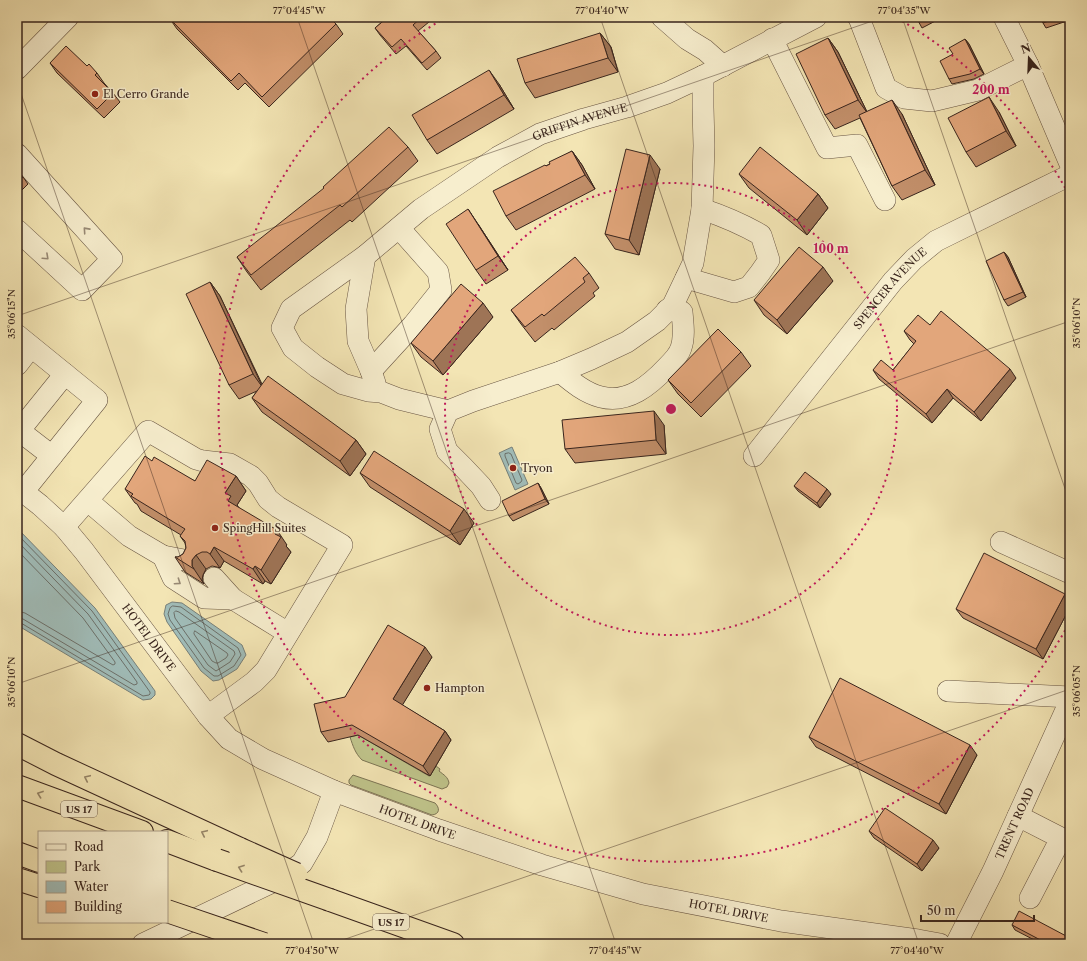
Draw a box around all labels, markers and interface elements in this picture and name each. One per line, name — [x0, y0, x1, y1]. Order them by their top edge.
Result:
text: 77°04'45"W — [273, 4, 326, 17]
text: 77°04'40"W — [575, 4, 630, 17]
text: 77°04'35"W — [878, 4, 932, 17]
north arrow — [1009, 38, 1049, 78]
text: N — [1019, 40, 1033, 57]
text: 200 m — [972, 82, 1010, 97]
place label: El Cerro Grande — [103, 87, 189, 101]
marker: El Cerro Grande — [90, 89, 100, 99]
street label: GRIFFIN AVENUE — [530, 100, 629, 144]
one-way arrow — [84, 227, 91, 235]
text: 100 m — [813, 241, 849, 256]
street label: SPENCER AVENUE — [850, 244, 930, 332]
one-way arrow — [41, 252, 49, 259]
text: 35°06'15"N — [5, 289, 18, 339]
text: 35°06'10"N — [1070, 298, 1083, 348]
centre of rings — [664, 402, 678, 416]
place label: Tryon — [521, 461, 553, 475]
marker: Tryon — [508, 463, 518, 473]
place label: SpingHill Suites — [223, 521, 306, 535]
marker: SpingHill Suites — [210, 523, 220, 533]
one-way arrow — [174, 577, 181, 584]
street label: HOTEL DRIVE — [119, 601, 179, 674]
text: 35°06'10"N — [5, 657, 18, 707]
text: 35°06'05"N — [1070, 665, 1083, 717]
place label: Hampton — [435, 681, 485, 695]
marker: Hampton — [422, 683, 432, 693]
one-way arrow — [83, 775, 91, 783]
street label: TRENT ROAD — [992, 785, 1037, 862]
one-way arrow — [36, 791, 43, 799]
road number: US 17 — [61, 801, 97, 817]
street label: HOTEL DRIVE — [377, 801, 458, 842]
one-way arrow — [201, 830, 209, 838]
legend — [38, 831, 168, 923]
text: Road — [74, 839, 104, 854]
text: Park — [74, 859, 101, 874]
one-way arrow — [237, 865, 244, 873]
text: Water — [73, 879, 108, 894]
street label: HOTEL DRIVE — [688, 896, 770, 925]
scale bar — [921, 897, 1034, 923]
text: Building — [74, 899, 122, 914]
text: 50 m — [927, 903, 956, 918]
road number: US 17 — [373, 914, 409, 930]
text: 77°04'50"W — [285, 944, 340, 957]
text: 77°04'45"W — [589, 944, 642, 957]
text: 77°04'40"W — [890, 944, 945, 957]

